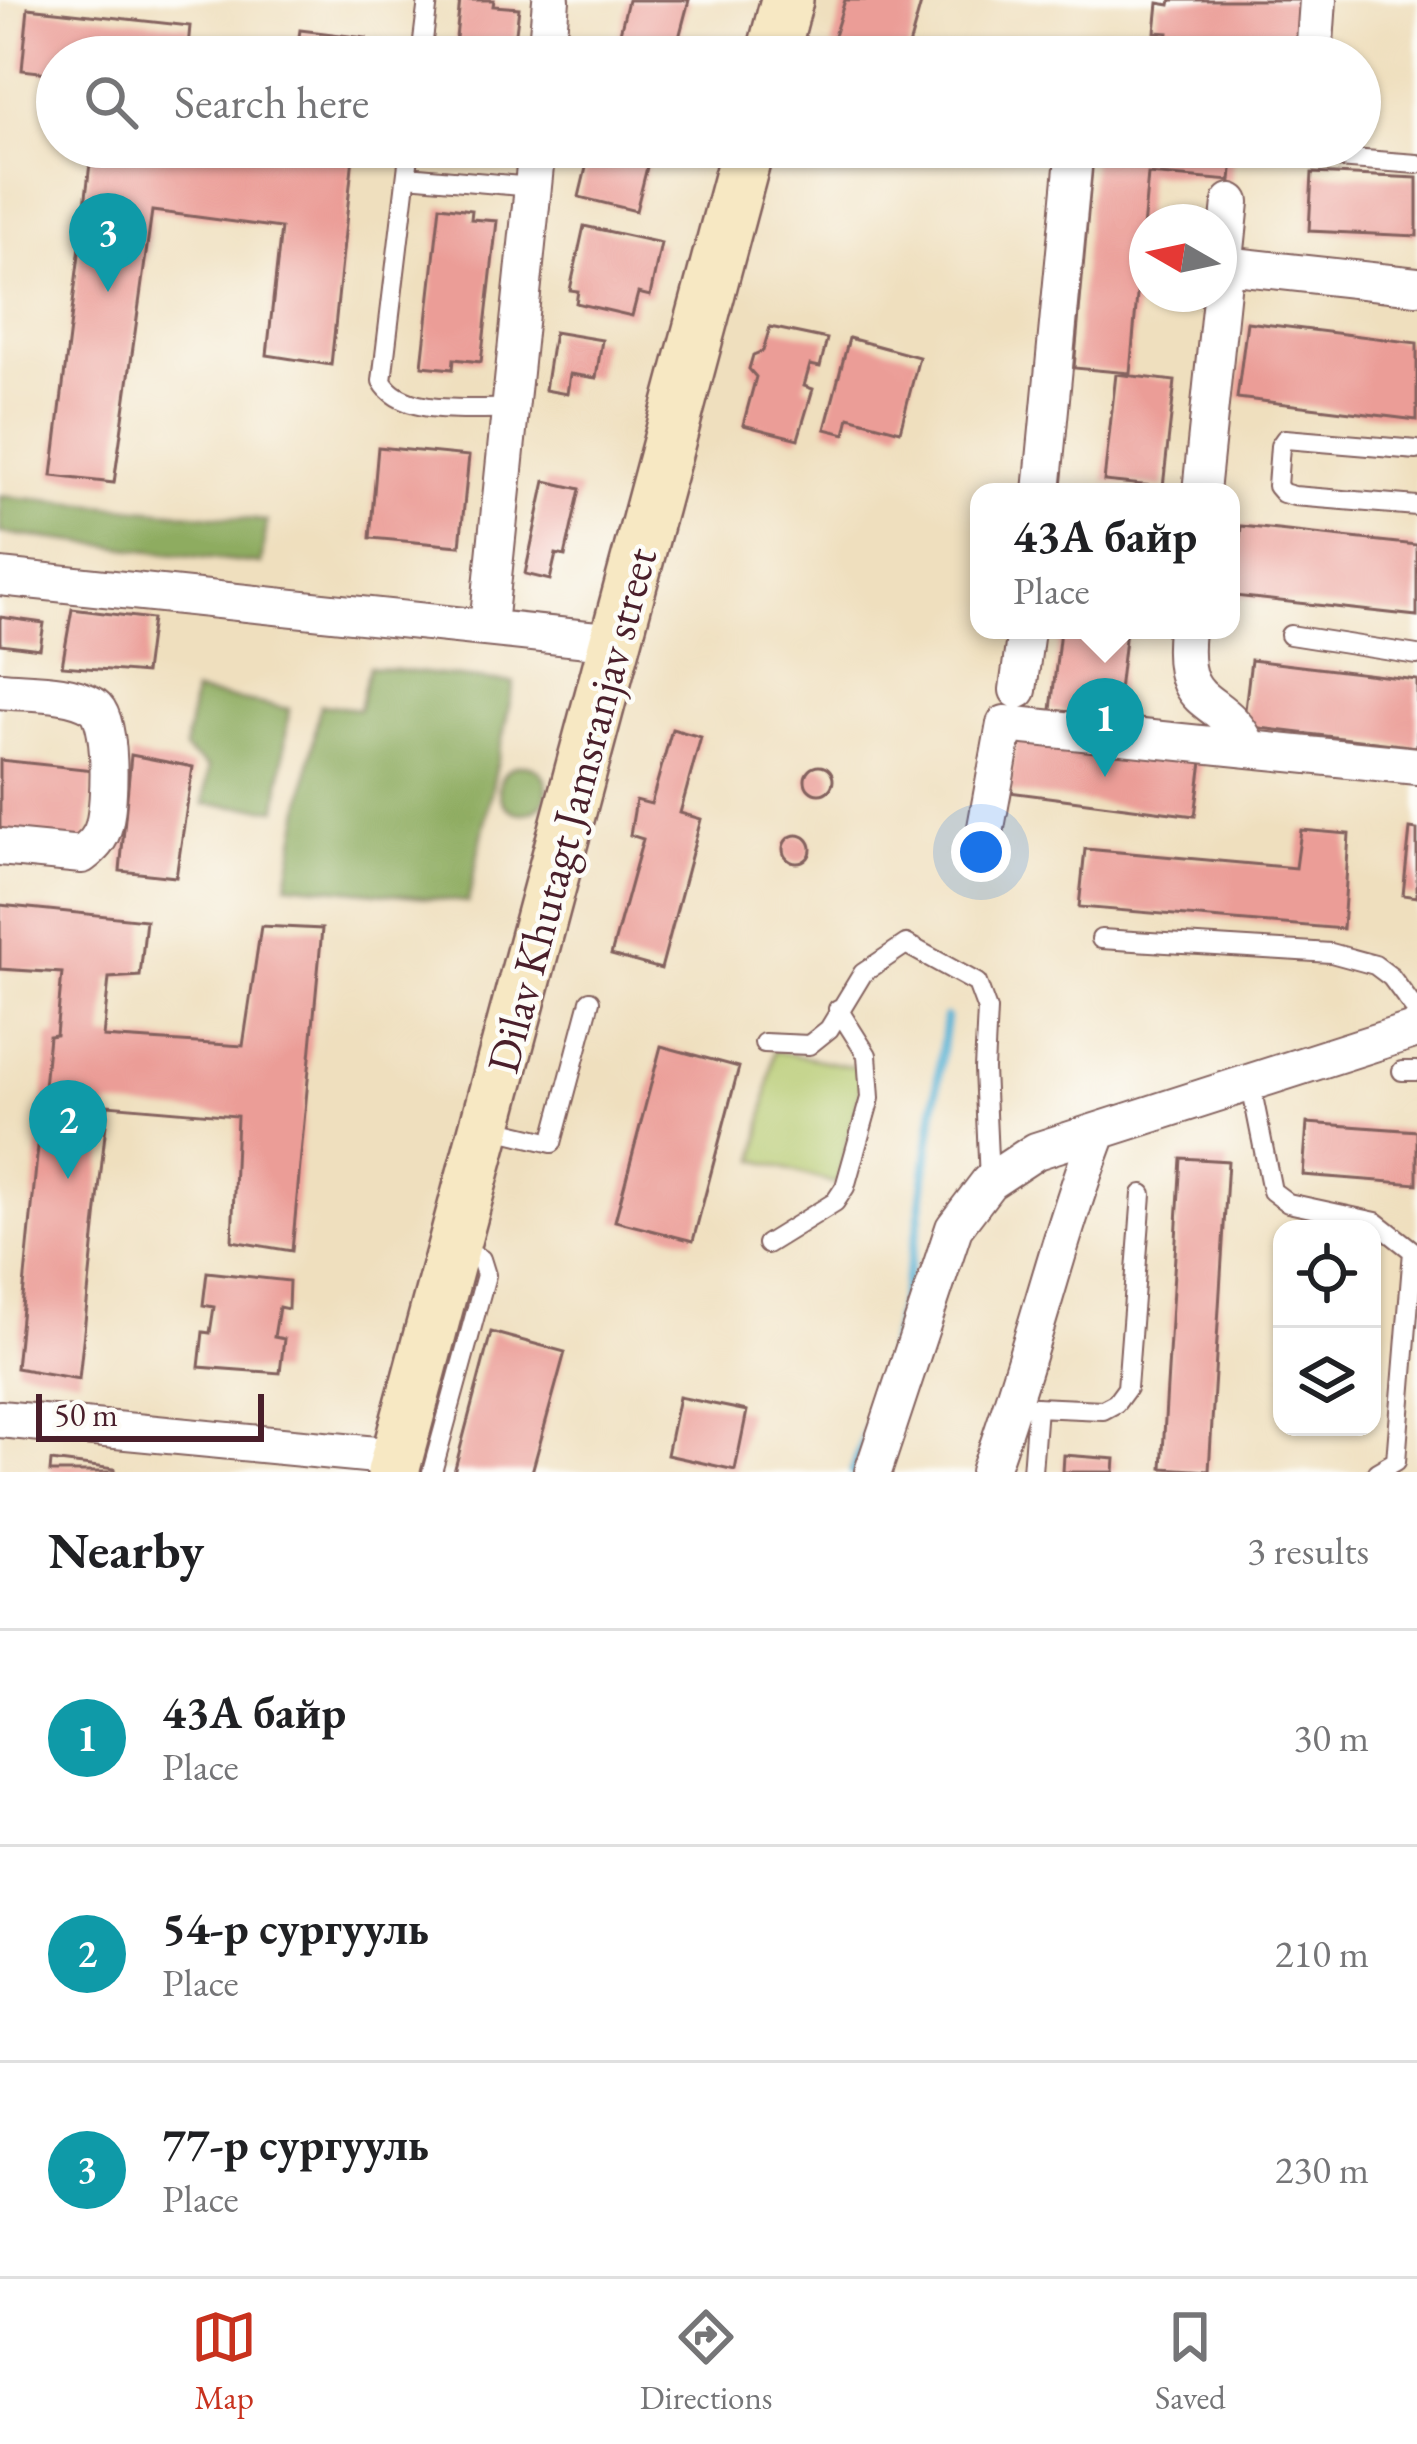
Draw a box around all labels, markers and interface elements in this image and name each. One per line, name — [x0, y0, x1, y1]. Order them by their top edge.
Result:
search box — [36, 36, 1381, 168]
icon: search — [78, 69, 144, 135]
text: Search here — [174, 73, 369, 131]
pin: 3 — [69, 193, 147, 292]
north arrow — [1129, 204, 1237, 312]
popup — [970, 483, 1240, 639]
text: 43А байр — [1013, 507, 1197, 565]
street label: Dilav Khutagt Jamsranjav street — [473, 541, 669, 1079]
text: Place — [1013, 565, 1090, 616]
pin: 1 — [1066, 678, 1144, 777]
your location — [951, 822, 1011, 882]
pin: 2 — [29, 1080, 107, 1179]
map controls — [1273, 1220, 1381, 1436]
button: locate — [1273, 1220, 1381, 1328]
button: layers — [1273, 1328, 1381, 1436]
scale bar — [36, 1388, 264, 1441]
text: 50 m — [54, 1393, 118, 1436]
text: Nearby — [48, 1517, 204, 1583]
text: 3 results — [1247, 1525, 1369, 1576]
text: 43А байр — [162, 1683, 346, 1741]
text: 1 — [77, 1712, 97, 1763]
text: 30 m — [1293, 1712, 1369, 1763]
text: Place — [162, 1741, 239, 1792]
text: 54-р сургууль — [162, 1899, 429, 1957]
text: 2 — [77, 1928, 97, 1979]
text: 210 m — [1275, 1928, 1369, 1979]
text: Place — [162, 1957, 239, 2008]
text: 77-р сургууль — [162, 2115, 429, 2173]
text: 3 — [77, 2144, 97, 2195]
text: 230 m — [1275, 2144, 1369, 2195]
text: Place — [162, 2173, 239, 2224]
tab: Map — [191, 2304, 257, 2419]
tab: Directions — [640, 2304, 773, 2419]
tab: Saved — [1155, 2304, 1226, 2419]

